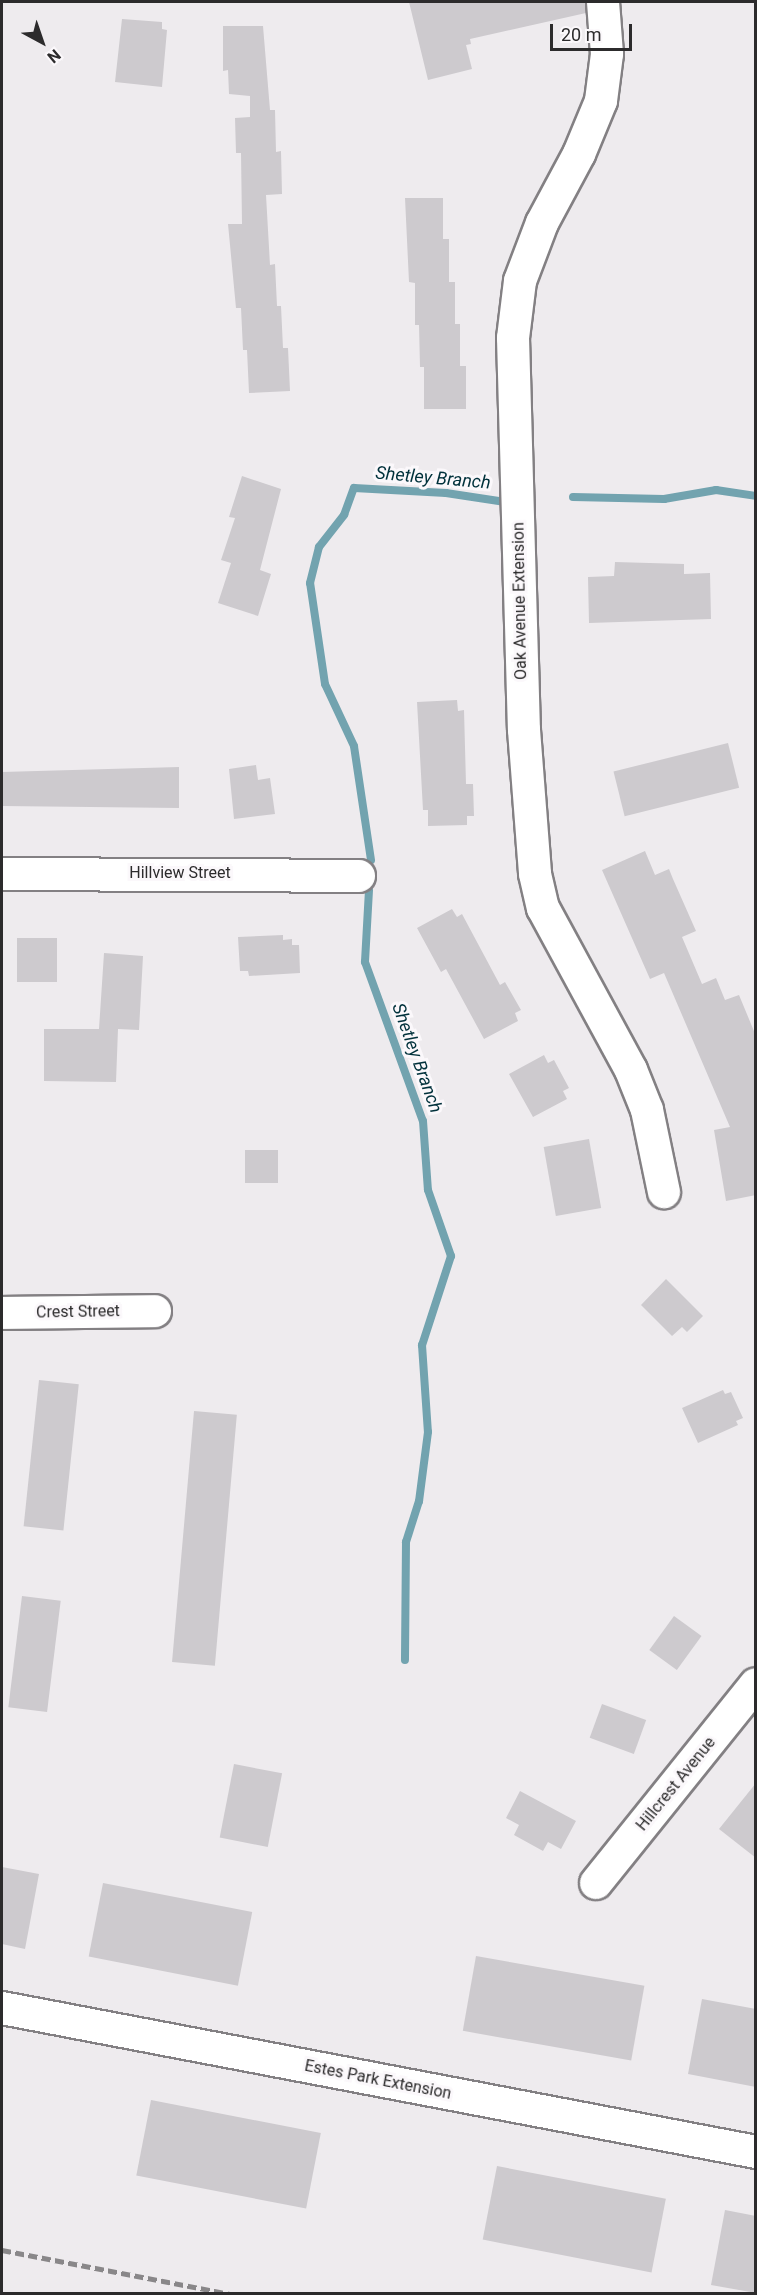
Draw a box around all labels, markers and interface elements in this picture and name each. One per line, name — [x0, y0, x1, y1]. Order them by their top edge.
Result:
north arrow — [12, 12, 72, 72]
scale bar — [553, 12, 636, 50]
text: 20 m — [561, 24, 601, 45]
text: N — [43, 45, 64, 67]
water label: Shetley Branch — [375, 462, 491, 494]
street label: Oak Avenue Extension — [509, 522, 531, 680]
street label: Hillview Street — [129, 863, 231, 883]
water label: Shetley Branch — [387, 1000, 447, 1116]
street label: Crest Street — [36, 1302, 120, 1322]
street label: Hillcrest Avenue — [632, 1733, 720, 1835]
street label: Estes Park Extension — [303, 2056, 453, 2104]

